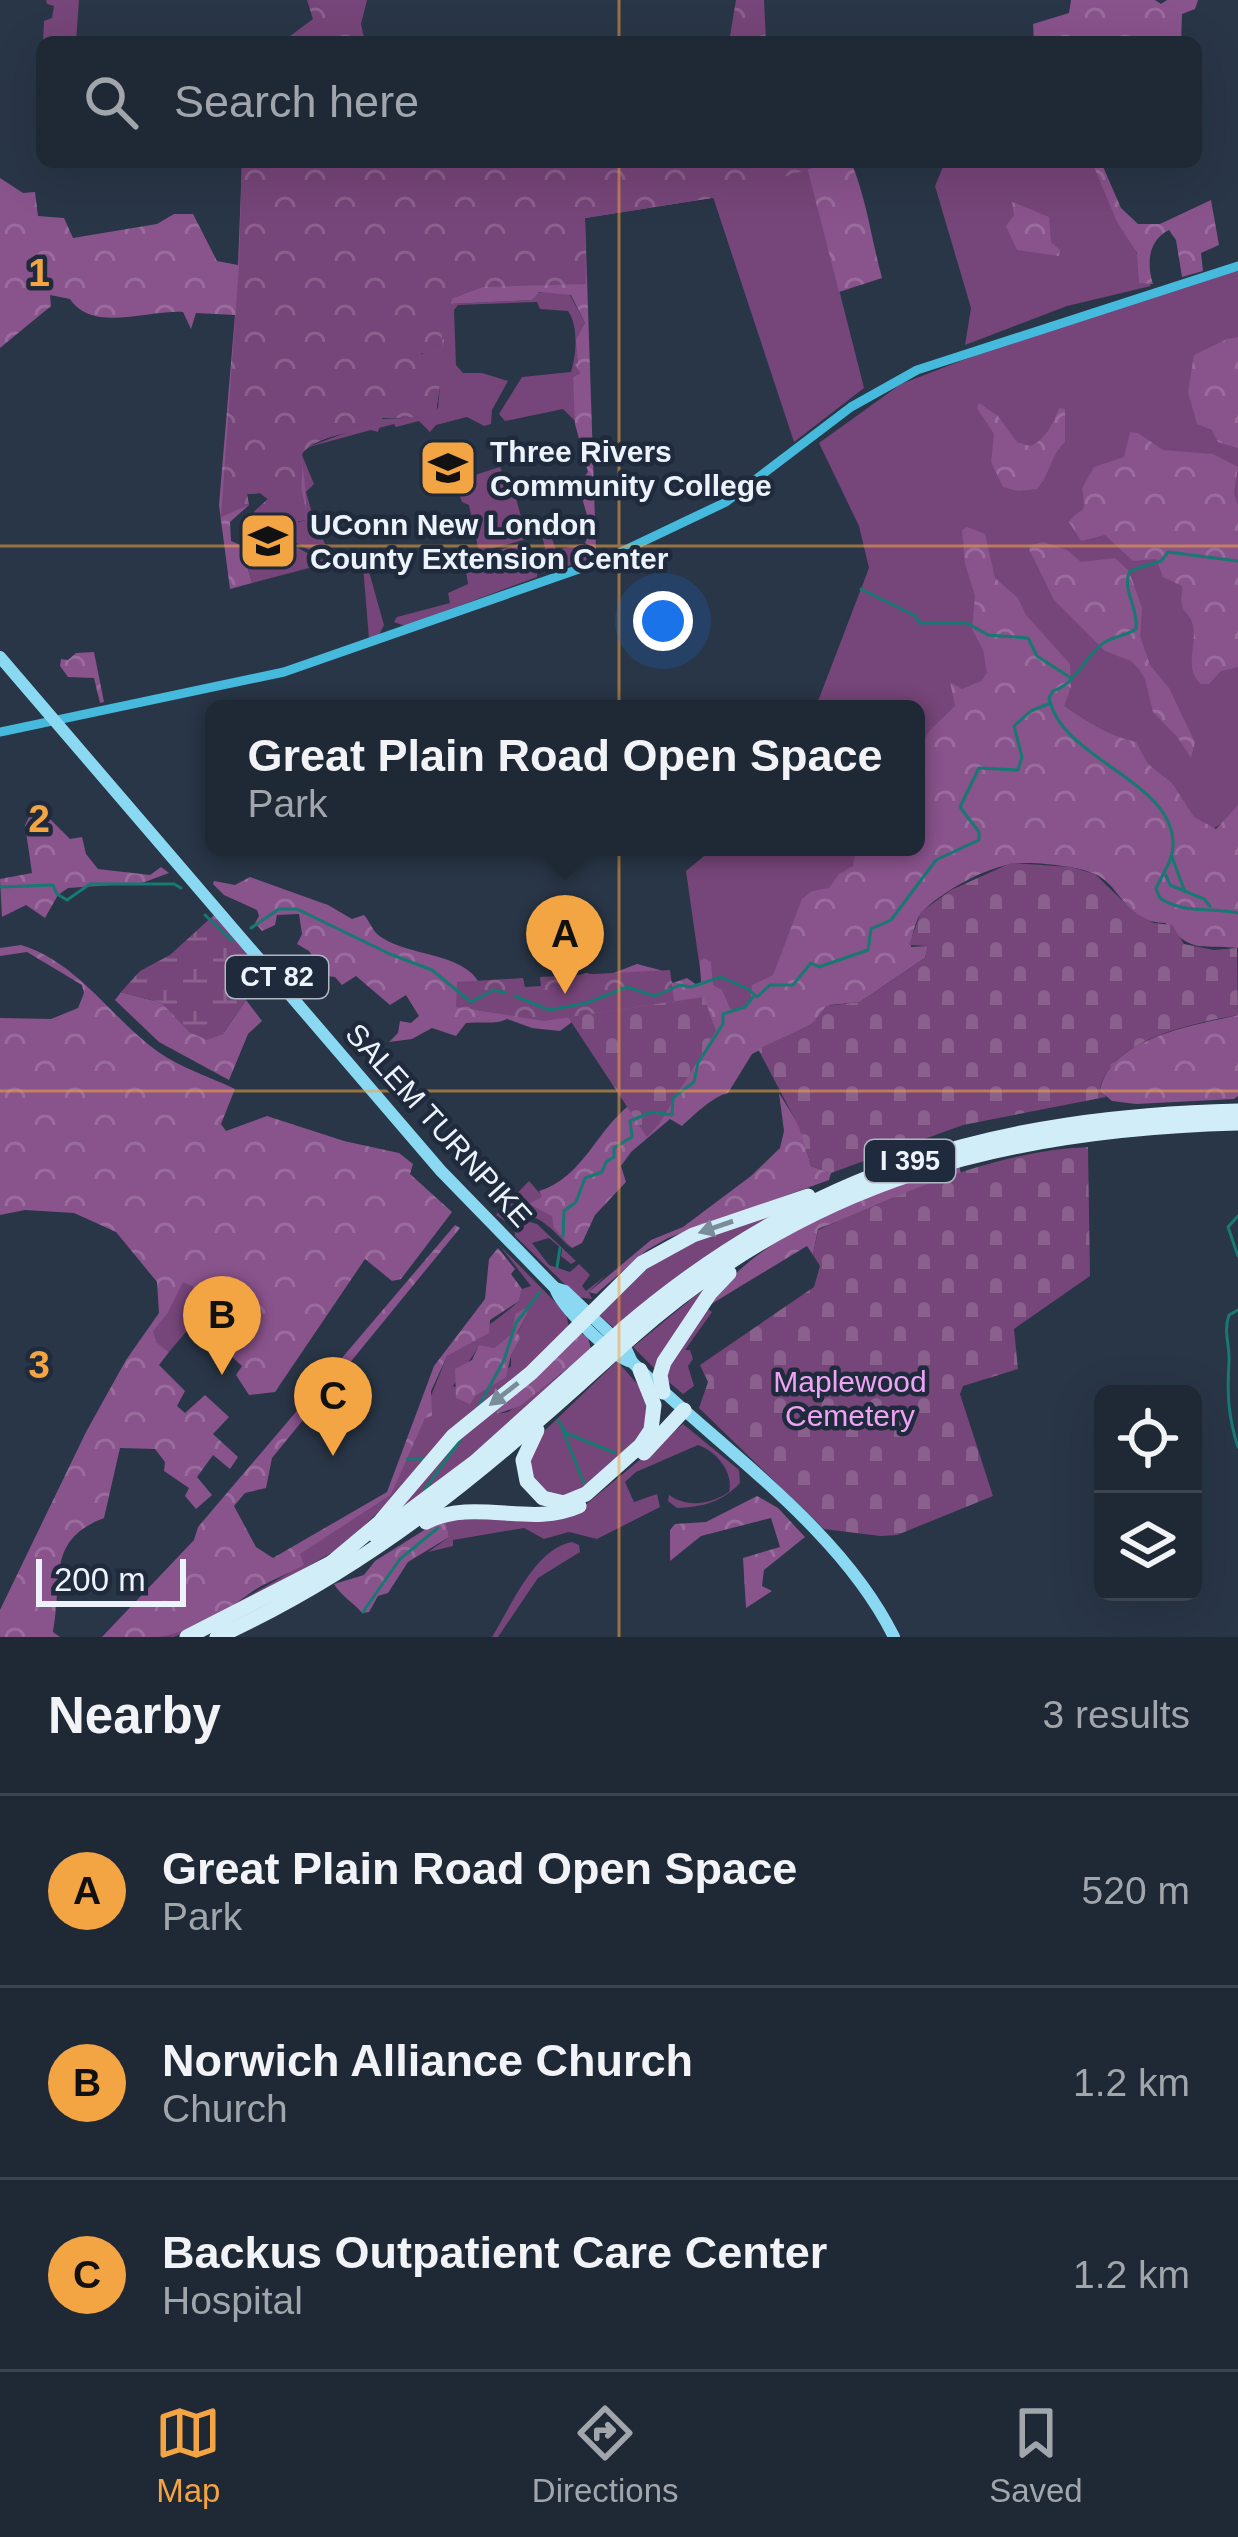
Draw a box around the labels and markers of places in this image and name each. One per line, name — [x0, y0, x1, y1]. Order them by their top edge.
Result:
place label: Three Rivers Community College — [490, 435, 772, 502]
school or university icon: Three Rivers Community College — [417, 437, 479, 499]
place label: UConn New London County Extension Center — [310, 508, 669, 575]
school or university icon: UConn New London County Extension Center — [237, 510, 299, 572]
pin: A — [526, 895, 604, 994]
pin: B — [183, 1276, 261, 1375]
pin: C — [294, 1357, 372, 1456]

